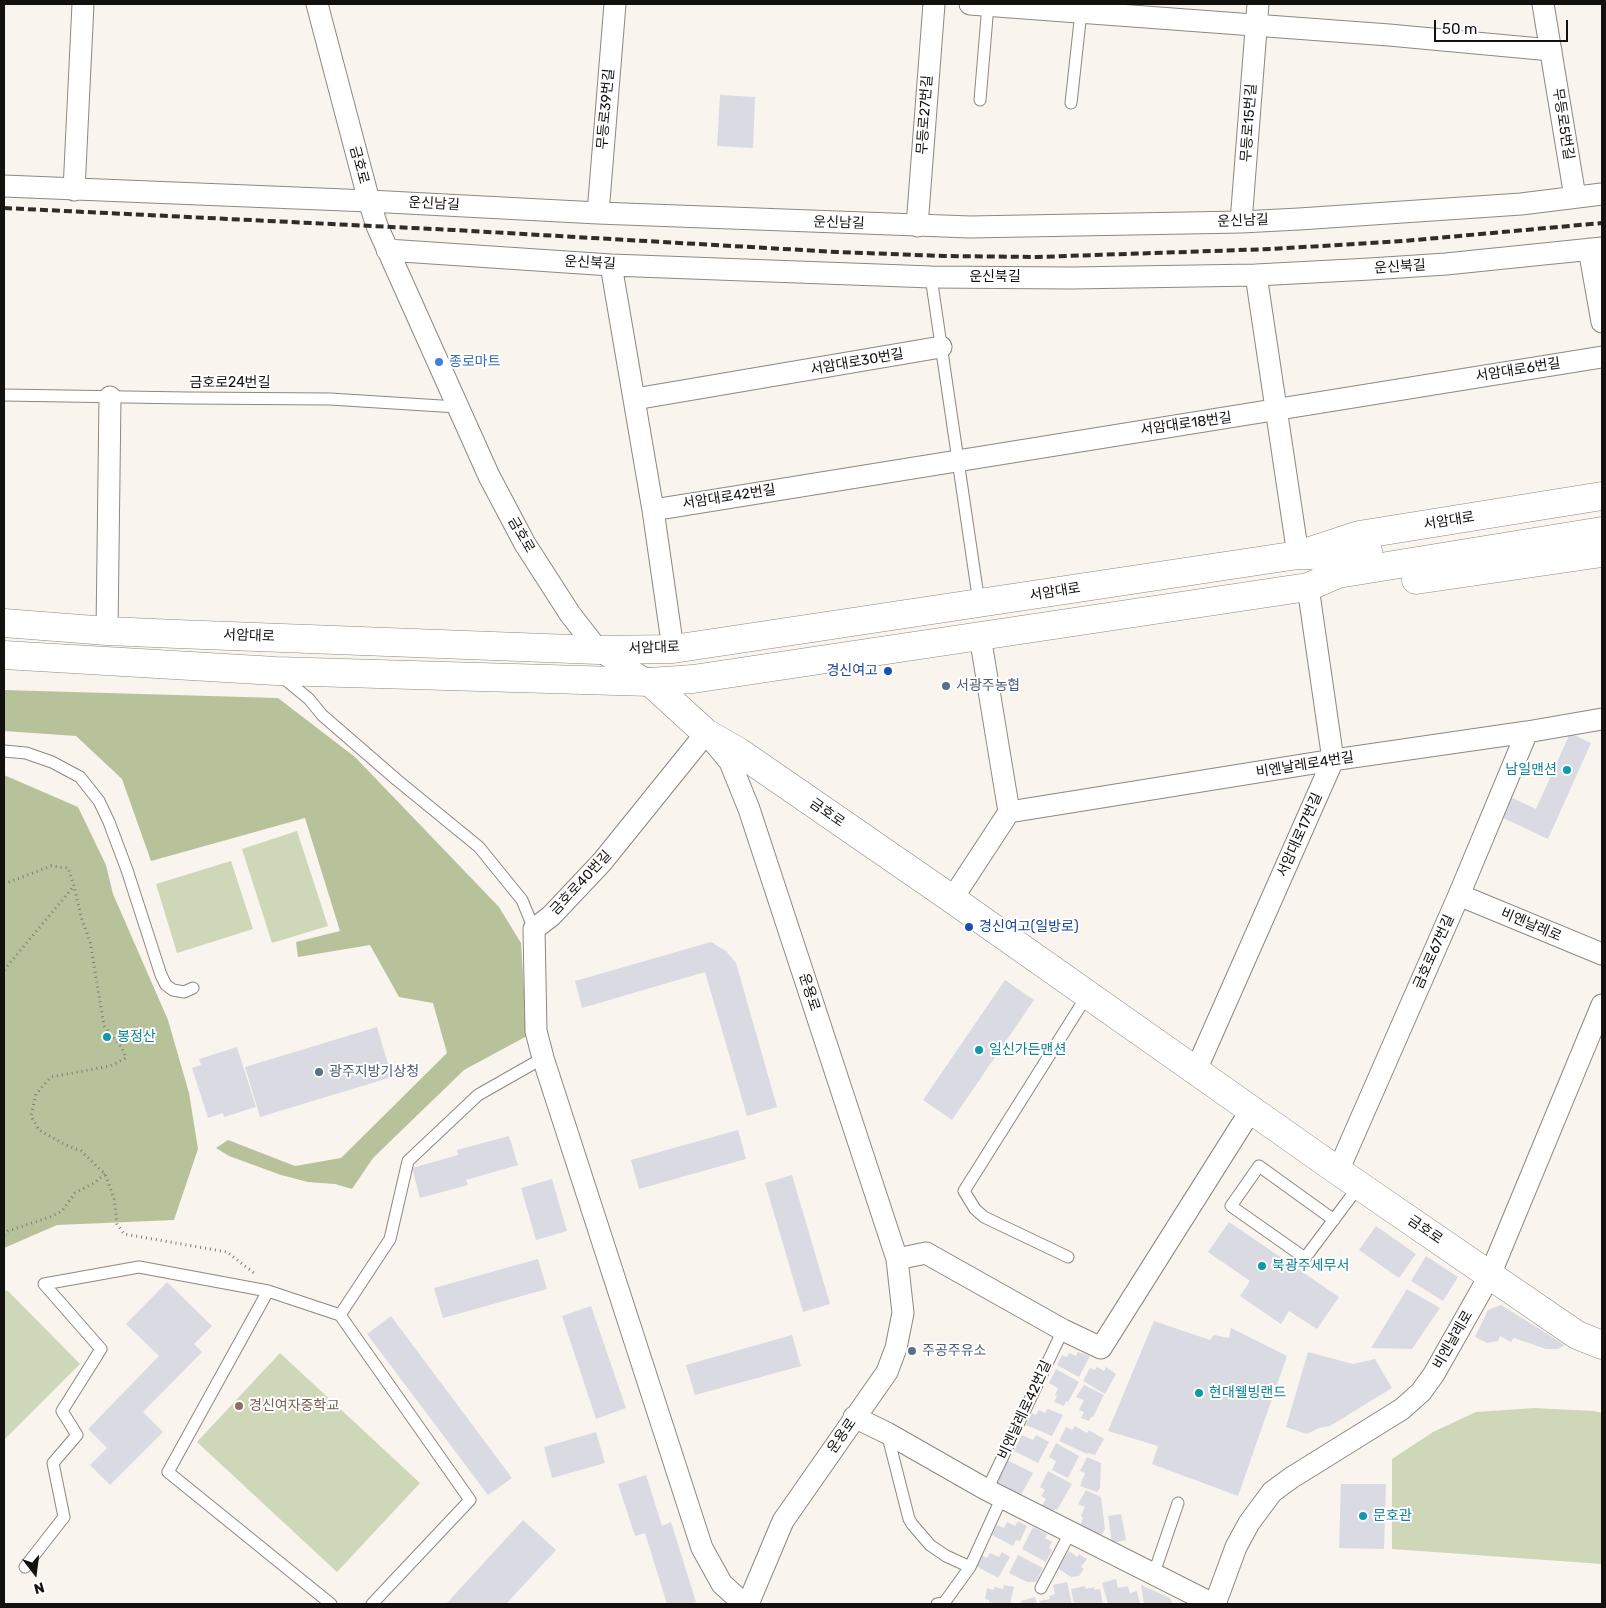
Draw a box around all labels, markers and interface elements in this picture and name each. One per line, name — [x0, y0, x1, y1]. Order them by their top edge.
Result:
scale bar — [1436, 10, 1570, 42]
text: 50 m — [1442, 20, 1477, 38]
street label: 무등로39번길 — [594, 68, 618, 150]
street label: 무등로27번길 — [914, 75, 936, 155]
street label: 무등로15번길 — [1238, 83, 1260, 163]
street label: 무등로5번길 — [1549, 87, 1577, 161]
street label: 금호로 — [346, 144, 372, 186]
street label: 운신남길 — [408, 194, 460, 214]
street label: 운신남길 — [1217, 212, 1269, 230]
street label: 운신남길 — [813, 214, 865, 232]
street label: 운신북길 — [564, 253, 616, 273]
street label: 운신북길 — [1374, 257, 1426, 277]
street label: 운신북길 — [969, 269, 1021, 285]
street label: 서암대로30번길 — [809, 346, 905, 378]
place label: 종로마트 — [449, 354, 501, 370]
street label: 서암대로6번길 — [1474, 355, 1562, 385]
marker: 종로마트 — [433, 356, 445, 368]
street label: 금호로24번길 — [189, 375, 271, 391]
street label: 서암대로18번길 — [1139, 409, 1233, 439]
street label: 서암대로42번길 — [681, 481, 777, 513]
street label: 서암대로 — [1422, 509, 1476, 533]
street label: 금호로 — [504, 514, 538, 556]
street label: 서암대로 — [1028, 580, 1082, 604]
street label: 서암대로 — [223, 627, 275, 645]
street label: 서암대로 — [628, 639, 680, 657]
place label: 경신여고 — [826, 663, 878, 679]
marker: 경신여고 — [882, 665, 894, 677]
place label: 서광주농협 — [956, 678, 1020, 694]
marker: 서광주농협 — [940, 680, 952, 692]
street label: 비엔날레로4번길 — [1255, 749, 1355, 781]
place label: 남일맨션 — [1505, 762, 1557, 778]
marker: 남일맨션 — [1561, 764, 1573, 776]
street label: 서암대로17번길 — [1274, 790, 1326, 880]
street label: 금호로 — [806, 795, 848, 831]
street label: 금호로40번길 — [547, 847, 615, 919]
street label: 비엔날레로 — [1498, 905, 1564, 945]
street label: 금호로67번길 — [1410, 912, 1458, 992]
place label: 경신여고(일방로) — [979, 919, 1079, 935]
marker: 경신여고(일방로) — [963, 921, 975, 933]
street label: 운용로 — [795, 971, 823, 1013]
place label: 봉정산 — [117, 1029, 156, 1045]
marker: 봉정산 — [101, 1031, 113, 1043]
place label: 일신가든맨션 — [989, 1042, 1066, 1058]
marker: 일신가든맨션 — [973, 1044, 985, 1056]
place label: 광주지방기상청 — [329, 1064, 419, 1080]
marker: 광주지방기상청 — [313, 1066, 325, 1078]
street label: 금호로 — [1404, 1212, 1446, 1248]
place label: 북광주세무서 — [1272, 1258, 1349, 1274]
marker: 북광주세무서 — [1256, 1260, 1268, 1272]
street label: 비엔날레로 — [1430, 1308, 1476, 1372]
place label: 주공주유소 — [922, 1343, 986, 1359]
marker: 주공주유소 — [906, 1345, 918, 1357]
street label: 비엔날레로42번길 — [995, 1358, 1055, 1462]
place label: 현대웰빙랜드 — [1209, 1385, 1286, 1401]
marker: 현대웰빙랜드 — [1193, 1387, 1205, 1399]
place label: 경신여자중학교 — [249, 1398, 339, 1414]
marker: 경신여자중학교 — [233, 1400, 245, 1412]
street label: 운용로 — [824, 1415, 860, 1457]
place label: 문호관 — [1373, 1508, 1412, 1524]
marker: 문호관 — [1357, 1510, 1369, 1522]
north arrow — [10, 1548, 60, 1598]
text: N — [32, 1578, 46, 1597]

